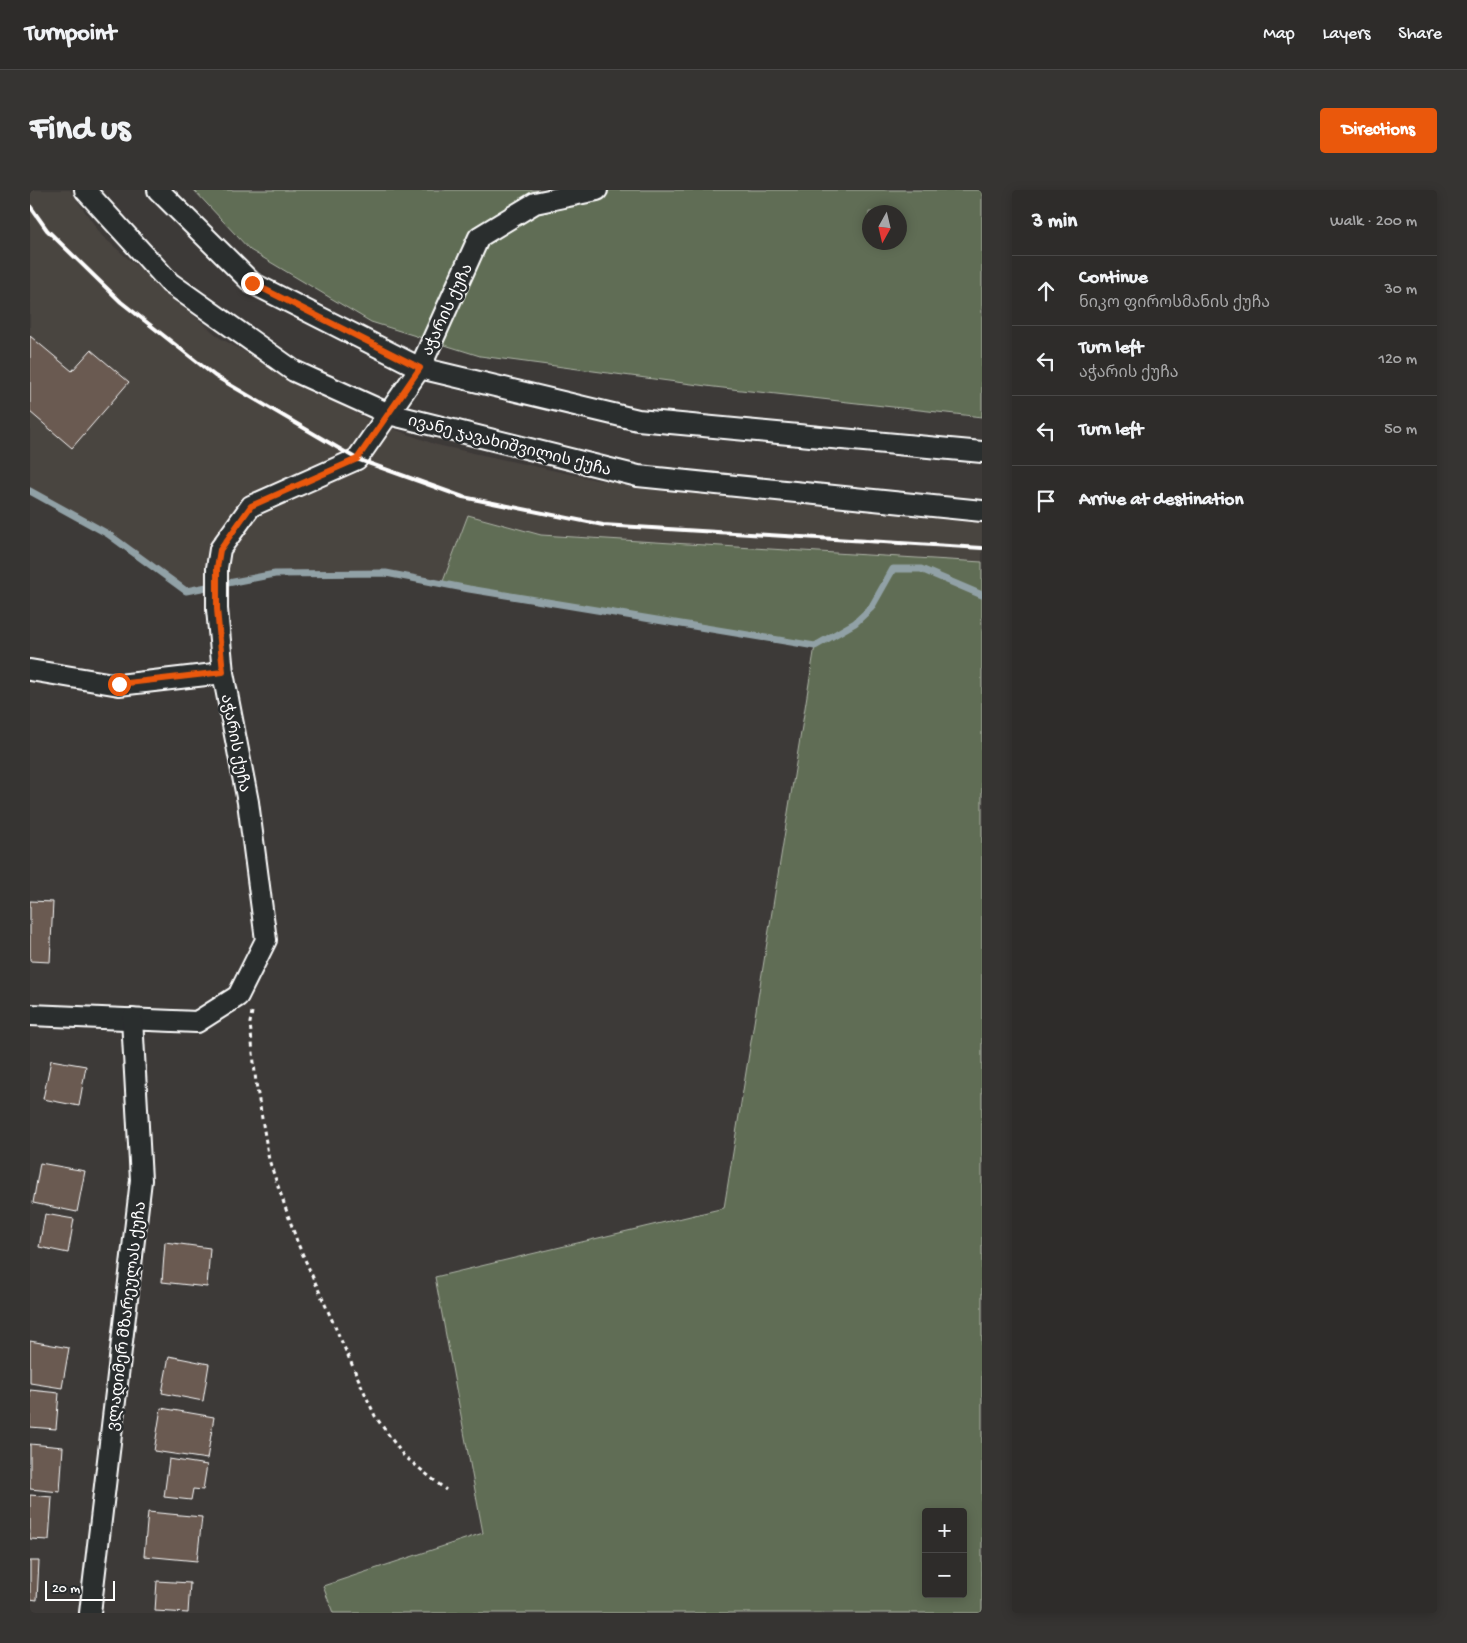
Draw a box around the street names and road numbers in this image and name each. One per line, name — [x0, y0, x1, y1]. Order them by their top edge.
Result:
street label: აჭარის ქუჩა — [419, 261, 479, 360]
street label: ივანე ჯავახიშვილის ქუჩა — [406, 412, 613, 482]
street label: აჭარის ქუჩა — [215, 693, 253, 794]
street label: ვლადიმერ მზარეულას ქუჩა — [104, 1200, 152, 1432]

